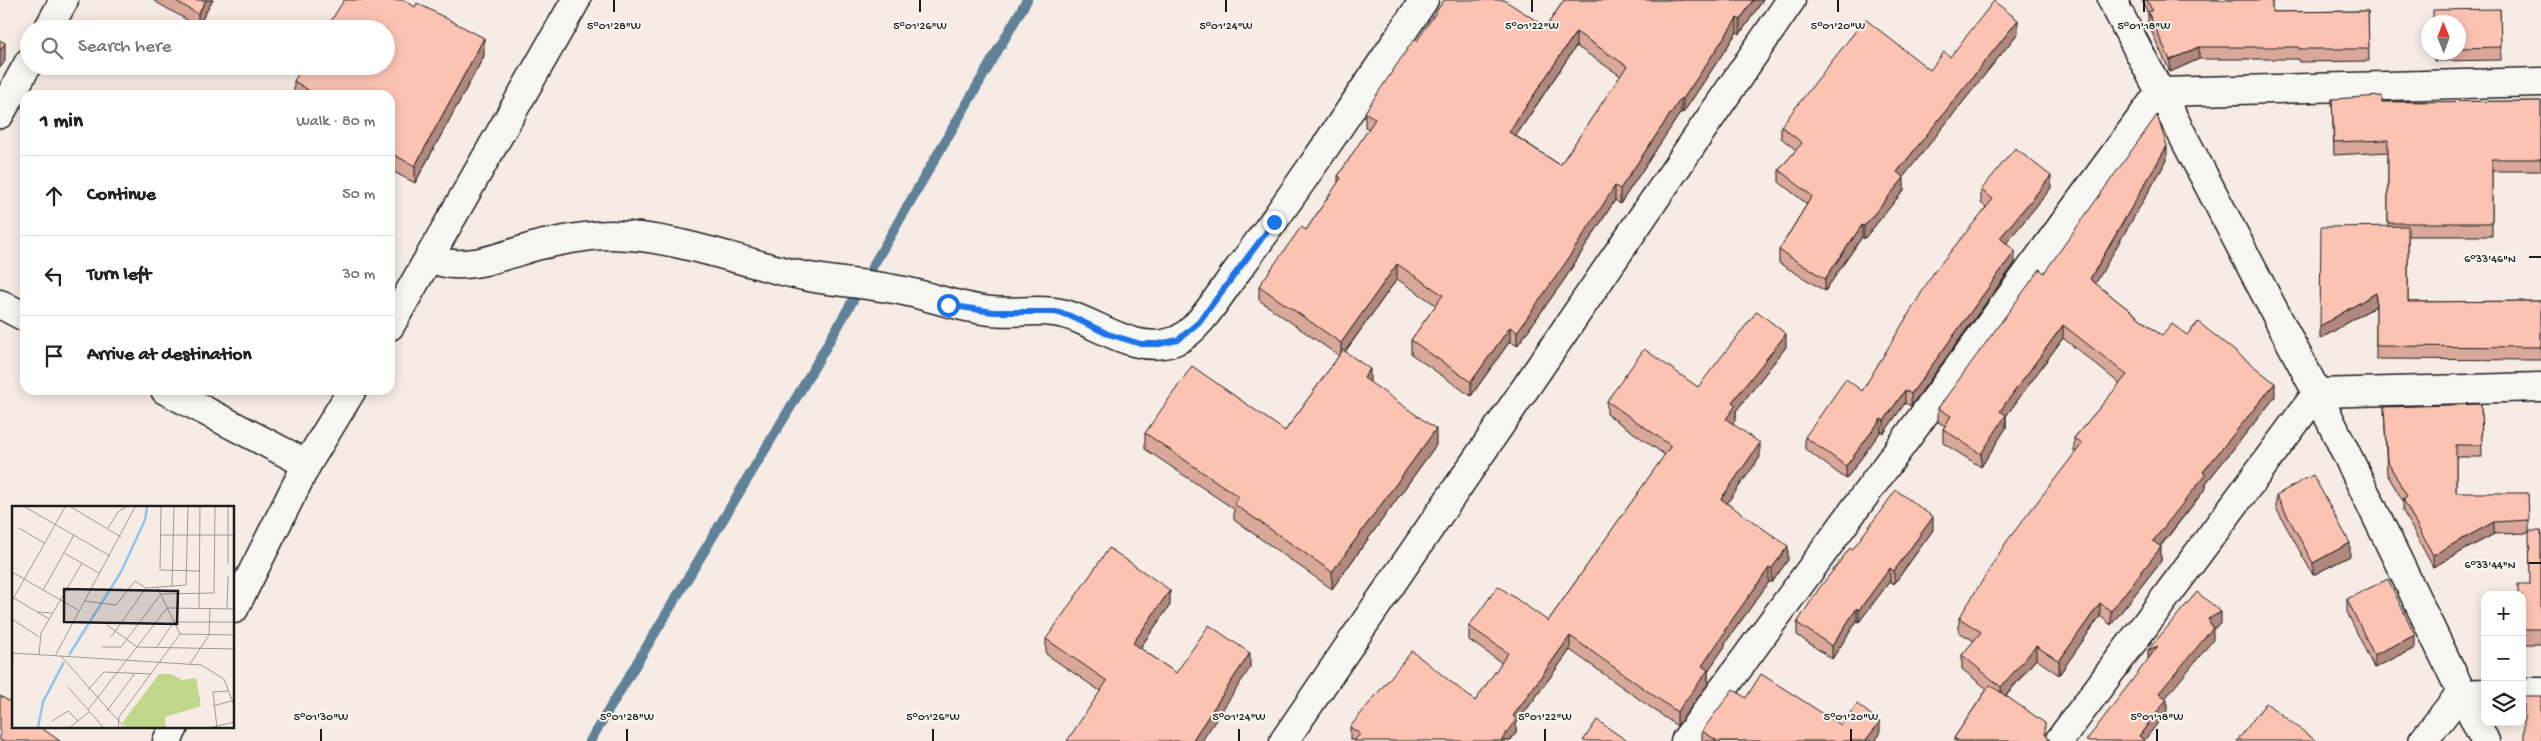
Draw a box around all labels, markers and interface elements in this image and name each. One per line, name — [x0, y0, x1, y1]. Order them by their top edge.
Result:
north arrow — [2421, 15, 2466, 60]
search box — [20, 20, 395, 75]
text: 5°01'28"W — [587, 20, 641, 34]
text: 5°01'26"W — [893, 20, 947, 34]
text: 5°01'24"W — [1199, 20, 1253, 34]
text: 5°01'22"W — [1505, 20, 1559, 34]
text: 5°01'20"W — [1811, 20, 1865, 34]
text: 5°01'18"W — [2117, 20, 2171, 34]
icon: search — [38, 34, 66, 62]
text: Search here — [78, 36, 172, 59]
text: 1 min — [40, 110, 83, 135]
text: Walk · 80 m — [296, 113, 375, 132]
icon: ahead — [40, 182, 68, 210]
text: Continue — [87, 184, 156, 207]
text: 50 m — [342, 186, 375, 205]
route end — [1263, 211, 1286, 234]
text: 6°33'46"N — [2464, 253, 2516, 267]
icon: left — [40, 262, 68, 290]
text: Turn left — [87, 264, 151, 287]
text: 30 m — [342, 266, 375, 285]
route start — [937, 294, 960, 317]
icon: arrive — [40, 342, 68, 370]
text: Arrive at destination — [87, 344, 251, 367]
inset map — [12, 506, 235, 728]
text: 6°33'44"N — [2464, 559, 2516, 573]
map controls — [2481, 591, 2526, 726]
button: + — [2481, 591, 2526, 636]
button: − — [2481, 636, 2526, 681]
button: layers — [2481, 681, 2526, 726]
text: 5°01'30"W — [294, 711, 348, 725]
text: 5°01'28"W — [600, 711, 654, 725]
text: 5°01'26"W — [906, 711, 960, 725]
text: 5°01'24"W — [1212, 711, 1266, 725]
text: 5°01'22"W — [1518, 711, 1572, 725]
text: 5°01'20"W — [1824, 711, 1878, 725]
text: 5°01'18"W — [2130, 711, 2184, 725]

